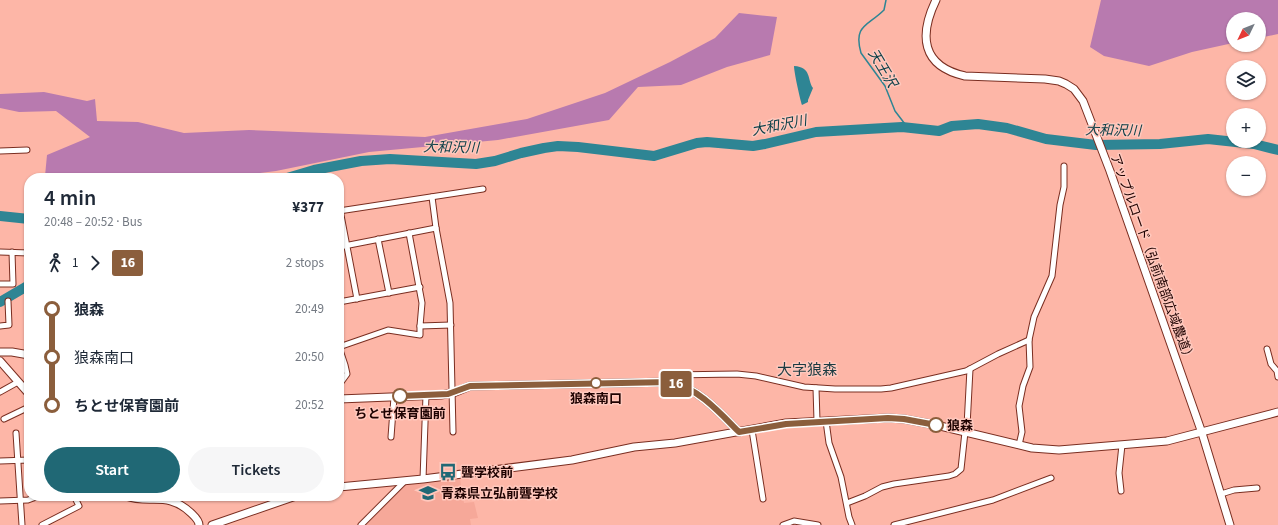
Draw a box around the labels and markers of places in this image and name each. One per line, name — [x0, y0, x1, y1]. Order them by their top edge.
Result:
marker: 狼森南口 — [590, 377, 602, 389]
marker: ちとせ保育園前 — [392, 388, 408, 404]
place label: 狼森南口 — [570, 390, 622, 408]
place label: ちとせ保育園前 — [354, 405, 446, 423]
marker: 狼森 — [928, 417, 944, 433]
place label: 狼森 — [947, 417, 973, 435]
bus stop icon: 聾学校前 — [438, 462, 458, 482]
place label: 聾学校前 — [461, 464, 513, 482]
school or university icon: 青森県立弘前聾学校 — [418, 483, 438, 503]
place label: 青森県立弘前聾学校 — [441, 485, 558, 503]

